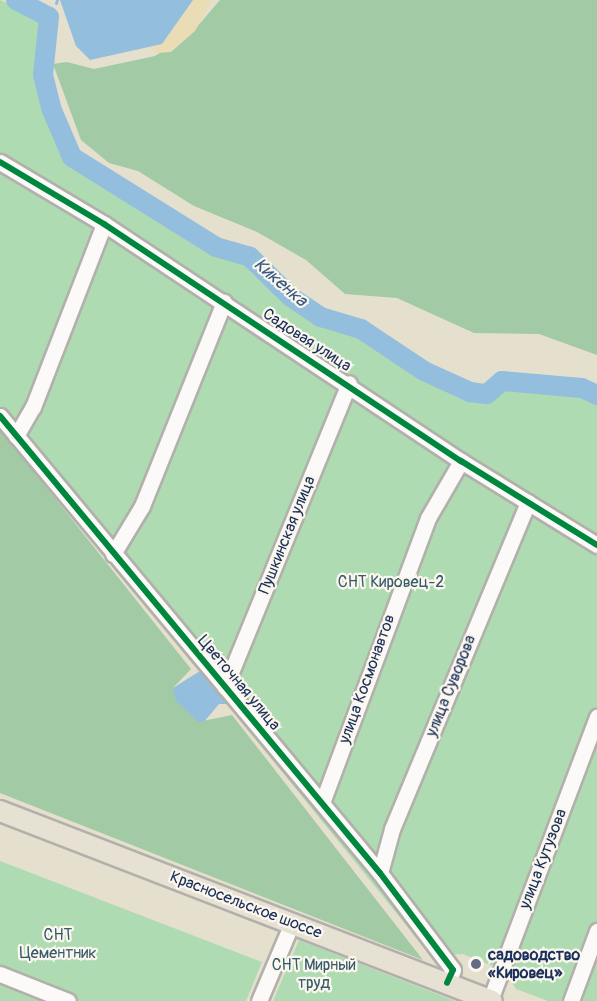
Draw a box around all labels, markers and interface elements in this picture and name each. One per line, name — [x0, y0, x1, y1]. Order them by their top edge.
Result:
water label: Кикенка — [249, 254, 311, 312]
street label: Садовая улица — [259, 304, 355, 376]
street label: Пушкинская улица — [255, 473, 319, 597]
park label: СНТ Кировец-2 — [338, 572, 444, 592]
street label: улица Космонавтов — [335, 612, 399, 746]
street label: Цветочная улица — [194, 632, 284, 734]
street label: улица Суворова — [422, 632, 480, 740]
street label: улица Кутузова — [515, 806, 571, 912]
street label: Красносельское шоссе — [167, 867, 325, 943]
park label: СНТ Цементник — [19, 925, 97, 963]
place label: садоводство «Кировец» — [488, 945, 580, 983]
park label: СНТ Мирный труд — [272, 955, 356, 993]
marker: садоводство «Кировец» — [469, 957, 483, 971]

